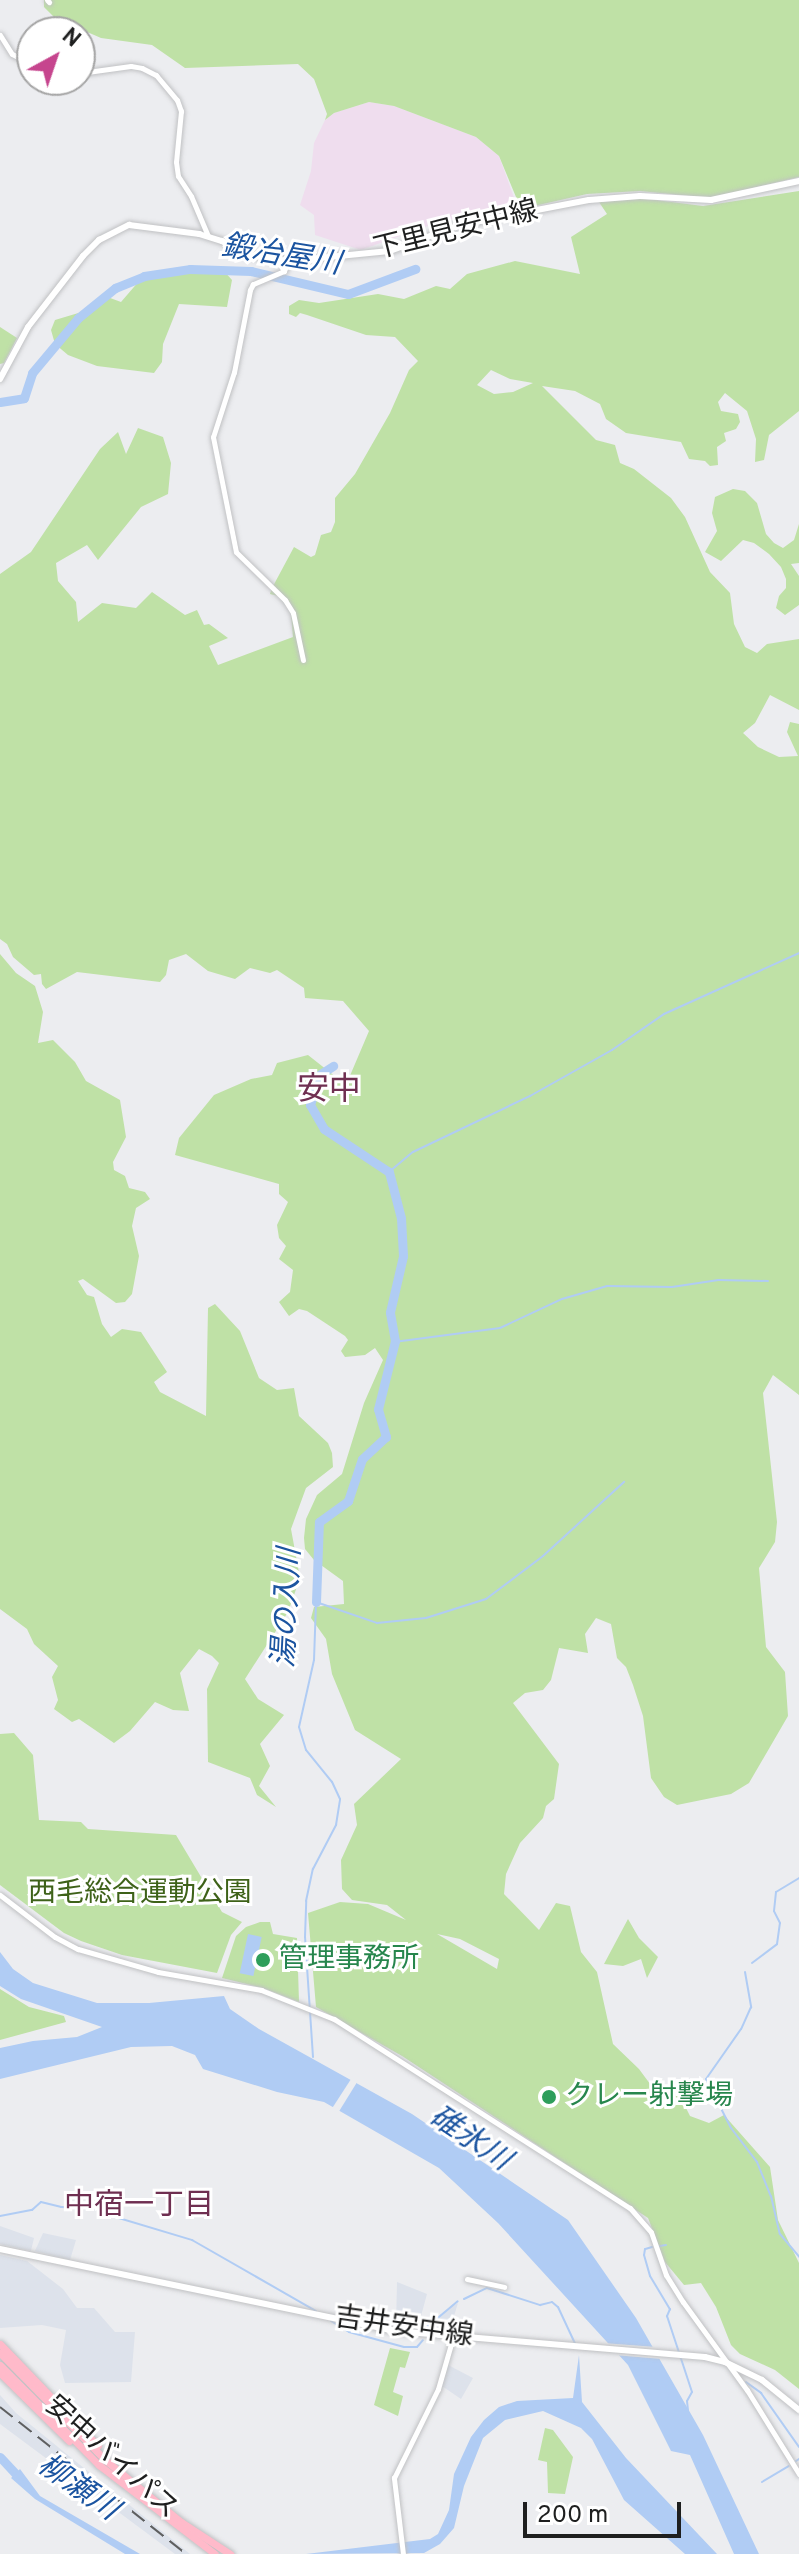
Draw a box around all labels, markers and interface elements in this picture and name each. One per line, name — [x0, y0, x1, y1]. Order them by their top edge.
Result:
north arrow — [16, 16, 96, 96]
text: N — [56, 23, 85, 54]
street label: 下里見安中線 — [370, 194, 542, 268]
water label: 鍛冶屋川 — [219, 230, 343, 284]
district label: 安中 — [297, 1072, 361, 1110]
water label: 湯の入川 — [268, 1547, 310, 1669]
park label: 西毛総合運動公園 — [28, 1877, 252, 1911]
place label: 管理事務所 — [279, 1943, 419, 1977]
marker: 管理事務所 — [254, 1951, 272, 1969]
place label: クレー射撃場 — [565, 2080, 733, 2114]
marker: クレー射撃場 — [540, 2088, 558, 2106]
water label: 碓氷川 — [422, 2100, 516, 2180]
district label: 中宿一丁目 — [64, 2189, 214, 2225]
street label: 吉井安中線 — [332, 2302, 476, 2354]
street label: 安中バイパス — [37, 2389, 185, 2527]
water label: 柳瀬川 — [30, 2448, 124, 2530]
scale bar — [527, 2486, 685, 2536]
text: 200 m — [537, 2501, 608, 2531]

